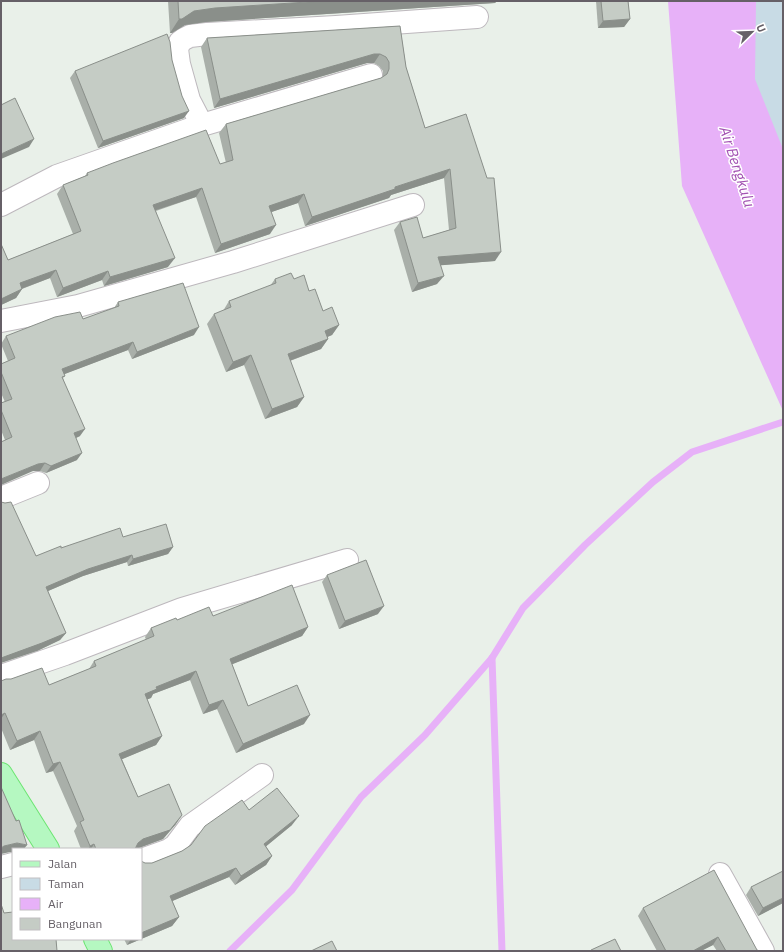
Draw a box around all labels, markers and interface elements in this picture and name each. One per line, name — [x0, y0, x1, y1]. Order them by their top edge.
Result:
north arrow — [732, 12, 772, 52]
text: U — [753, 22, 769, 34]
water label: Air Bengkulu — [715, 123, 759, 210]
legend — [12, 848, 142, 940]
text: Jalan — [48, 856, 77, 871]
text: Taman — [48, 876, 84, 891]
text: Air — [48, 896, 64, 911]
text: Bangunan — [48, 916, 102, 931]

